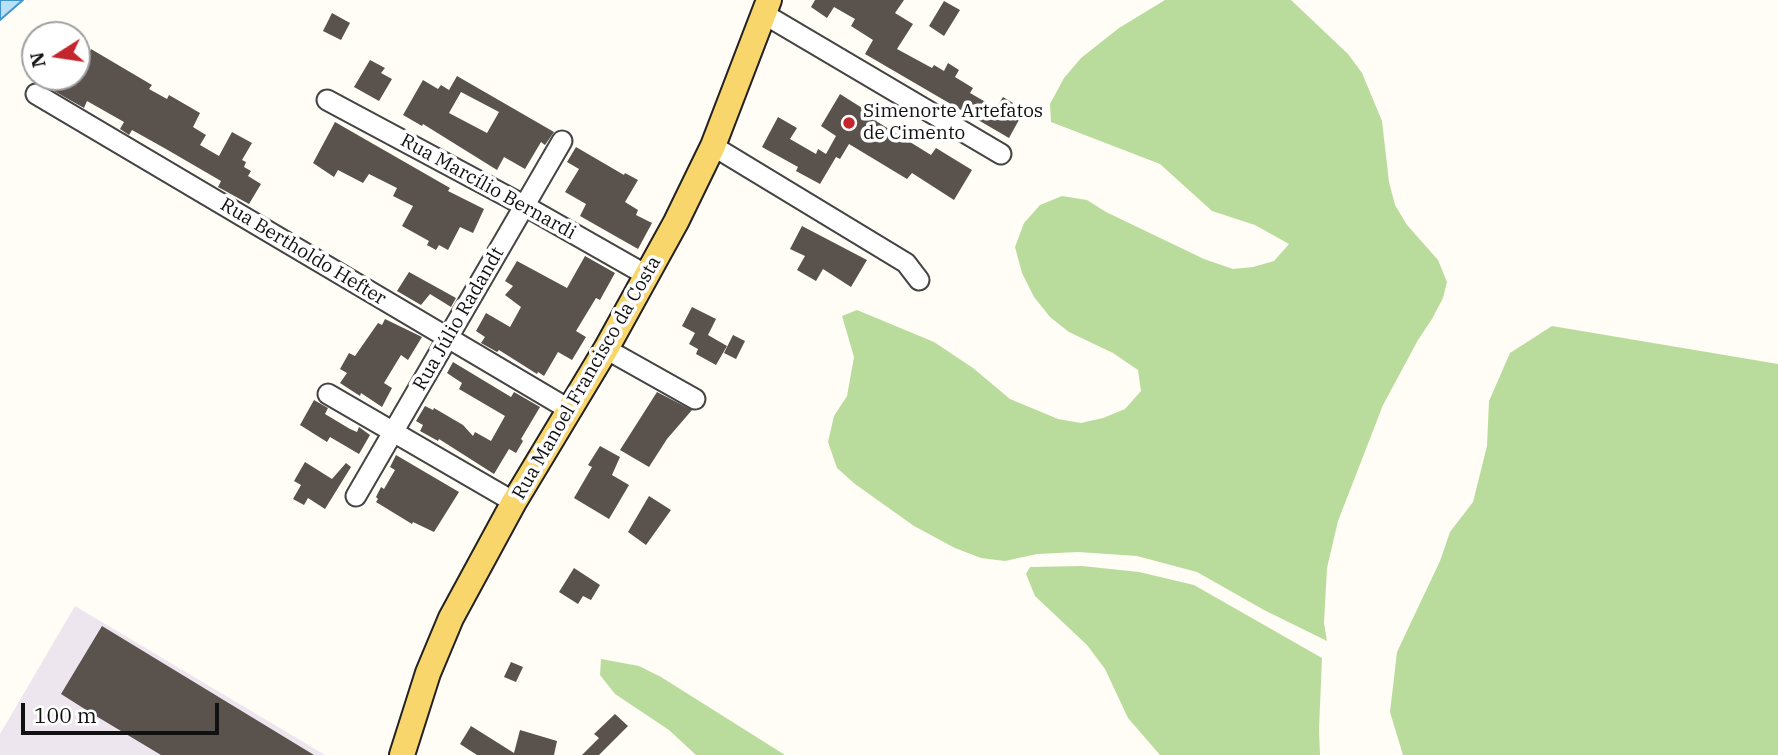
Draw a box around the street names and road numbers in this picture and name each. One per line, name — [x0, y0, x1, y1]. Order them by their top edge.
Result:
street label: Rua Marcílio Bernardi — [396, 129, 580, 245]
street label: Rua Bertholdo Hefter — [216, 193, 390, 311]
street label: Rua Júlio Radandt — [409, 243, 509, 395]
street label: Rua Manoel Francisco da Costa — [508, 252, 666, 504]

